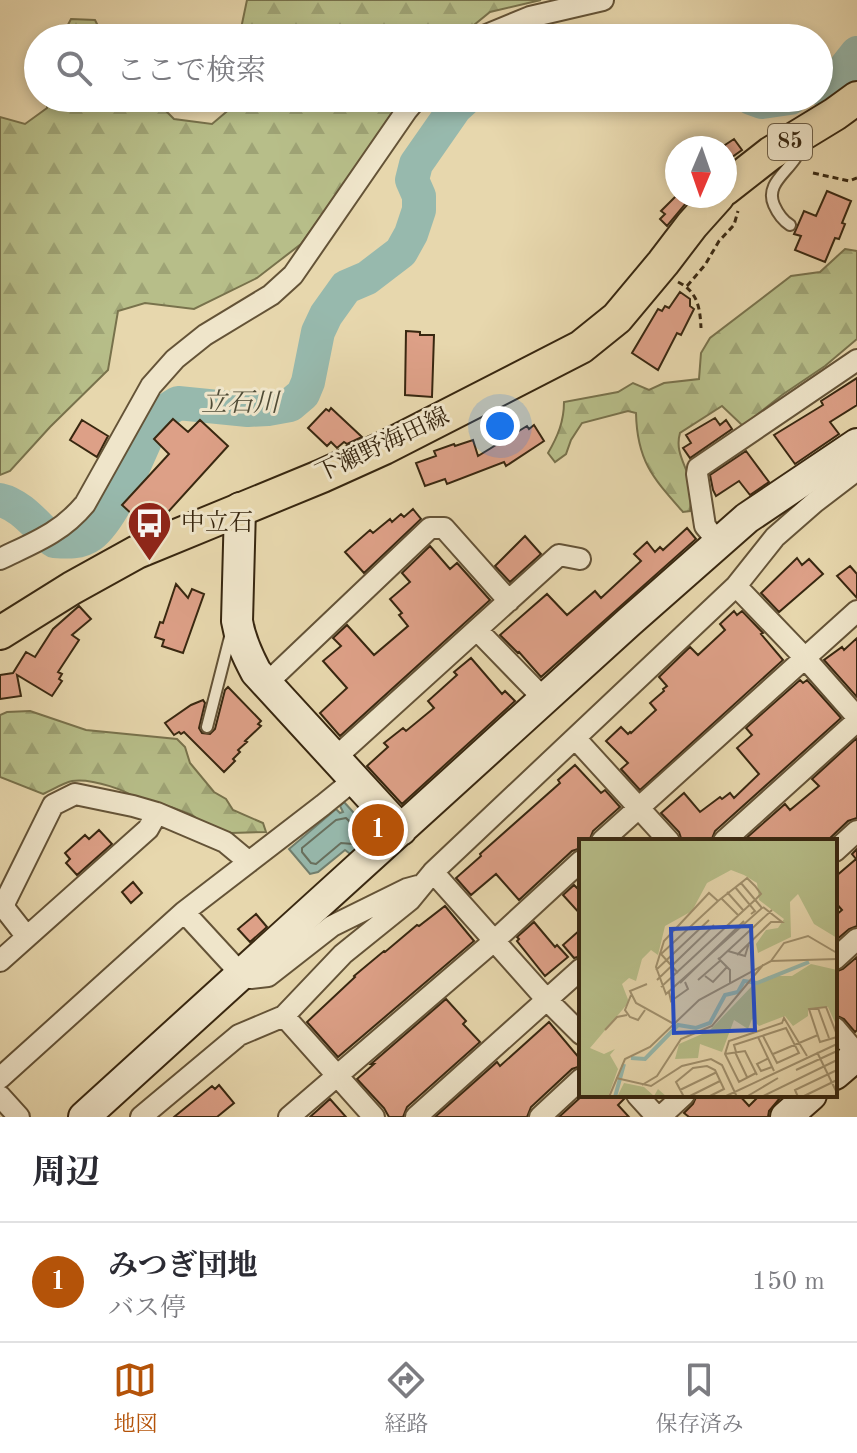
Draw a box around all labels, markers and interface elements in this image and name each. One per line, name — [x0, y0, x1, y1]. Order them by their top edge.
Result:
search box — [24, 24, 833, 112]
icon: search — [52, 46, 96, 90]
text: ここで検索 — [116, 57, 266, 87]
road number: 85 — [768, 124, 812, 160]
north arrow — [665, 136, 737, 208]
water label: 立石川 — [201, 389, 282, 417]
street label: 下瀬野海田線 — [311, 402, 453, 487]
your location — [480, 406, 520, 446]
bus stop icon: 中立石 — [126, 500, 174, 563]
place label: 中立石 — [181, 509, 253, 536]
pin: 1 — [352, 800, 404, 860]
inset map — [579, 839, 837, 1097]
text: 周辺 — [32, 1157, 100, 1191]
text: みつぎ団地 — [108, 1252, 257, 1282]
text: 1 — [50, 1269, 66, 1295]
text: 150 m — [752, 1269, 825, 1295]
text: バス停 — [108, 1296, 186, 1322]
tab: 地図 — [113, 1358, 158, 1439]
tab: 経路 — [384, 1358, 429, 1439]
tab: 保存済み — [655, 1358, 744, 1439]

